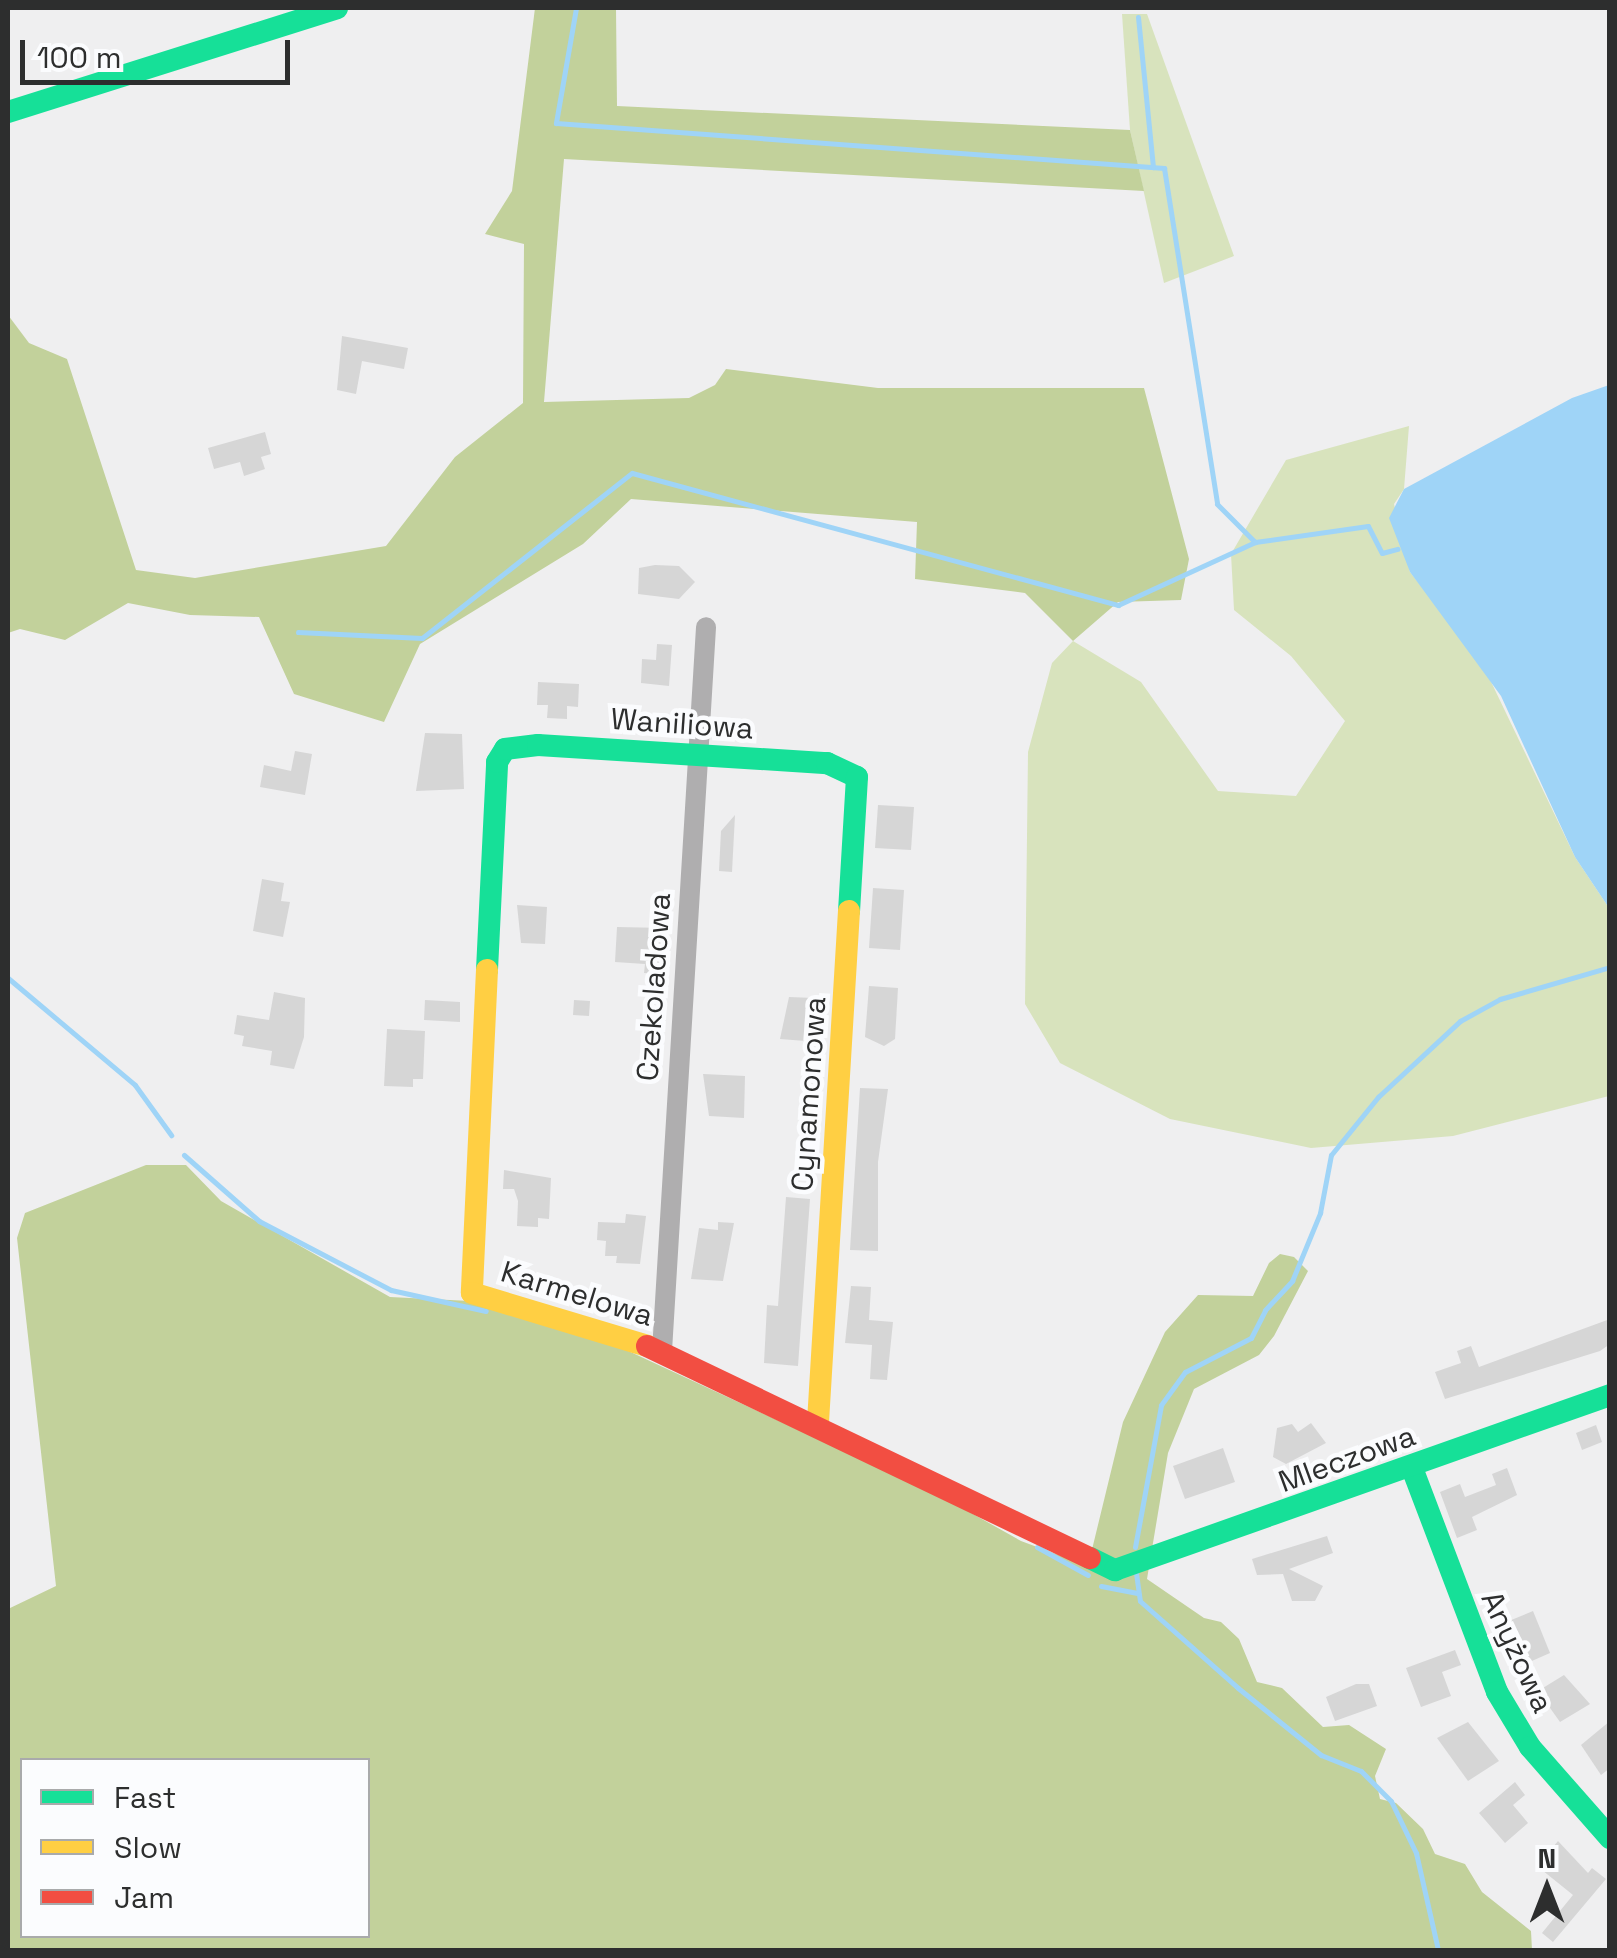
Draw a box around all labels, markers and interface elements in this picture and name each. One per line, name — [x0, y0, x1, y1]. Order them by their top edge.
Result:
scale bar — [25, 20, 295, 82]
text: 100 m — [37, 38, 122, 77]
street label: Waniliowa — [609, 701, 755, 747]
street label: Czekoladowa — [629, 892, 679, 1082]
street label: Cynamonowa — [784, 995, 834, 1193]
street label: Karmelowa — [497, 1254, 657, 1334]
street label: Mleczowa — [1274, 1418, 1420, 1500]
street label: Anyżowa — [1473, 1586, 1561, 1718]
legend — [20, 1758, 370, 1938]
text: Fast — [114, 1778, 176, 1817]
text: Slow — [114, 1828, 182, 1867]
north arrow — [1497, 1838, 1597, 1938]
text: N — [1538, 1840, 1556, 1876]
text: Jam — [114, 1878, 174, 1917]

